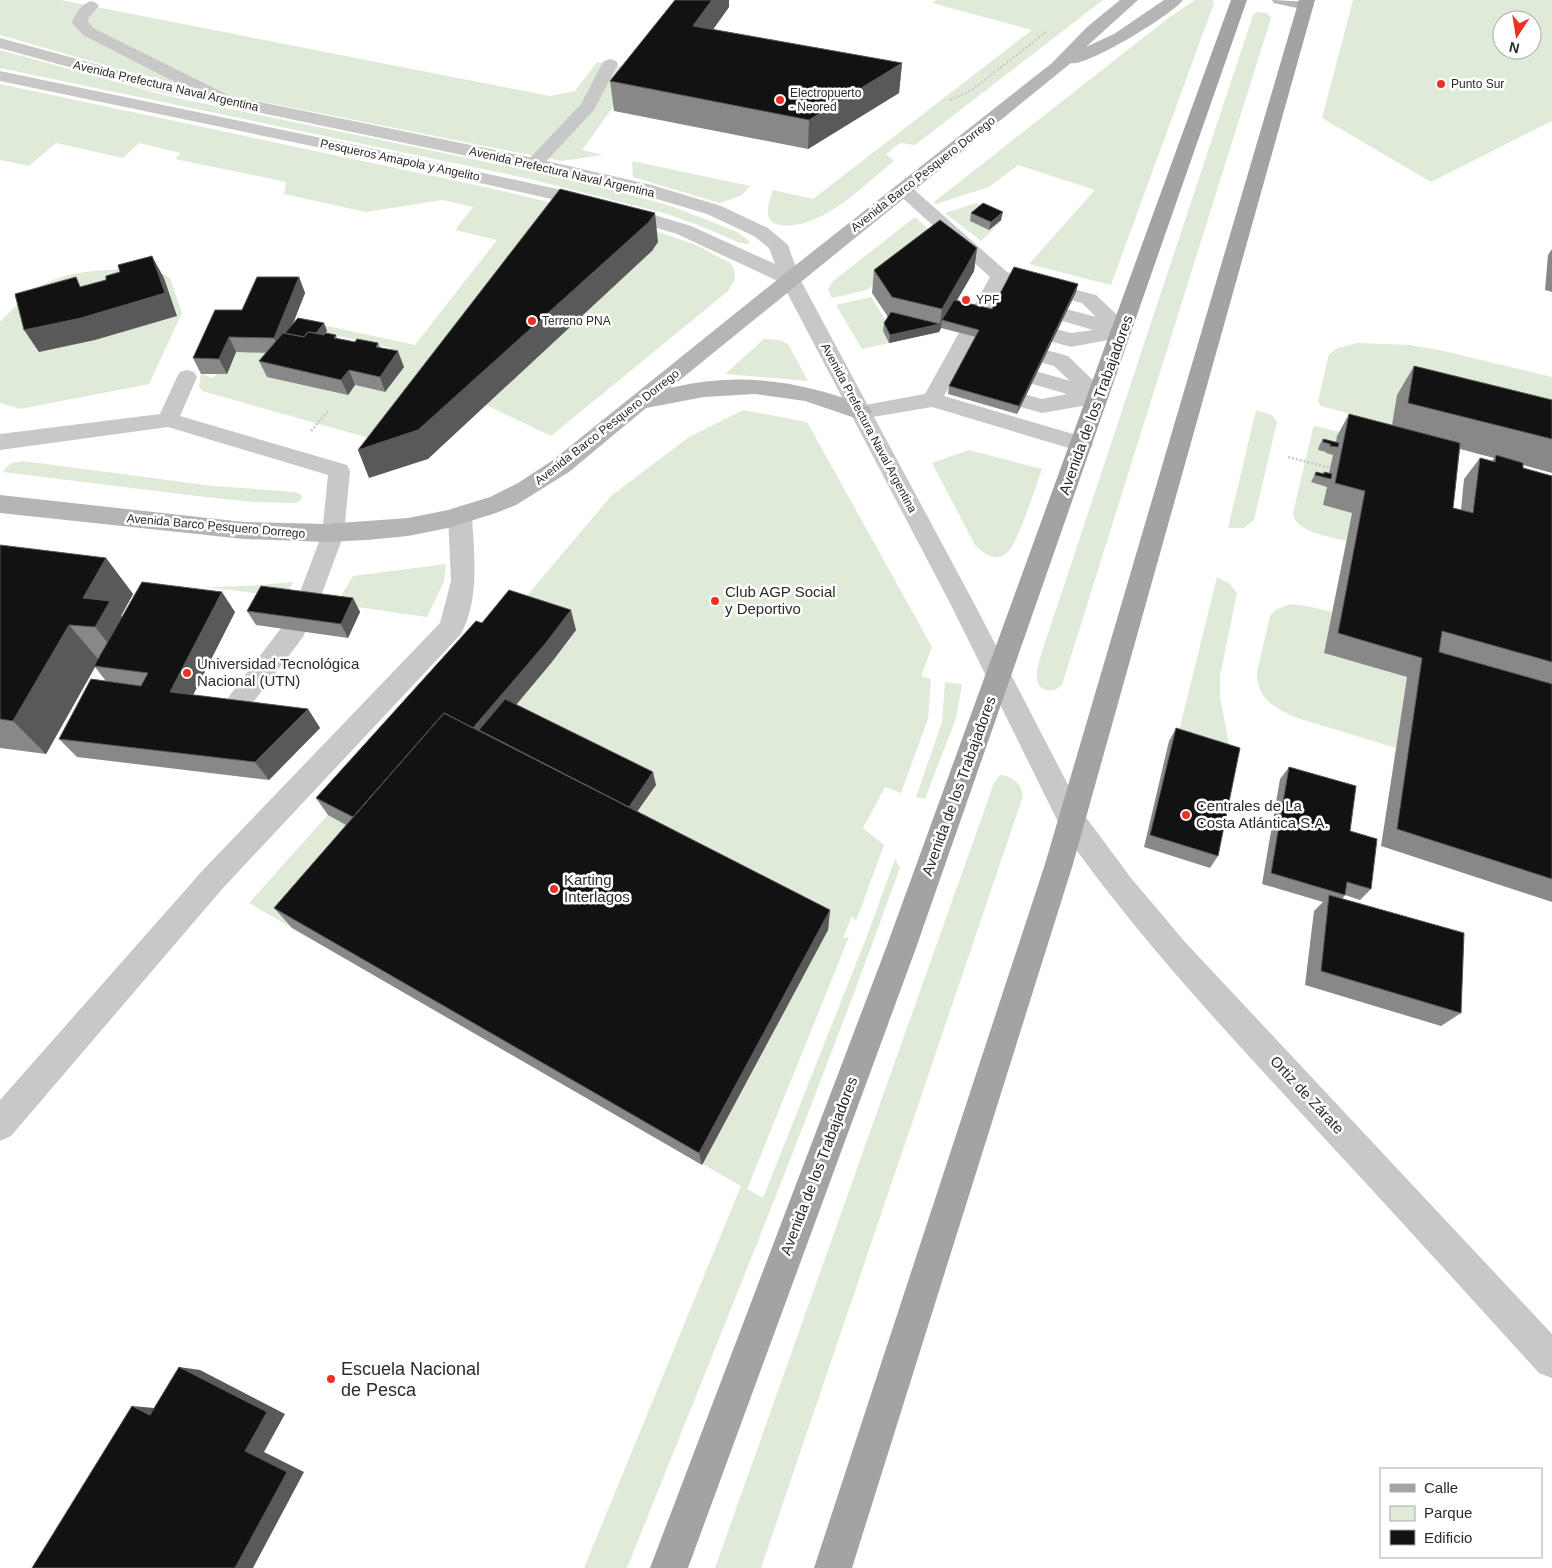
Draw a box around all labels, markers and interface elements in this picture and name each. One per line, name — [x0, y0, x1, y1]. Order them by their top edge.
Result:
north arrow — [1492, 10, 1542, 60]
text: N — [1508, 39, 1521, 57]
street label: Avenida Prefectura Naval Argentina — [72, 58, 260, 114]
place label: Punto Sur — [1451, 77, 1504, 91]
marker: Punto Sur — [1435, 78, 1447, 90]
place label: Electropuerto - Neored — [790, 86, 862, 114]
marker: Electropuerto - Neored — [774, 94, 786, 106]
street label: Avenida Barco Pesquero Dorrego — [848, 113, 998, 235]
street label: Pesqueros Amapola y Angelito — [319, 136, 481, 184]
street label: Avenida Prefectura Naval Argentina — [468, 144, 656, 200]
place label: YPF — [976, 293, 999, 307]
marker: YPF — [960, 294, 972, 306]
street label: Avenida de los Trabajadores — [1055, 313, 1136, 497]
place label: Terreno PNA — [542, 314, 611, 328]
marker: Terreno PNA — [526, 315, 538, 327]
street label: Avenida Prefectura Naval Argentina — [818, 341, 920, 515]
street label: Avenida Barco Pesquero Dorrego — [532, 366, 682, 488]
street label: Avenida Barco Pesquero Dorrego — [126, 511, 306, 541]
place label: Club AGP Social y Deportivo — [725, 583, 836, 617]
marker: Club AGP Social y Deportivo — [709, 595, 721, 607]
place label: Universidad Tecnológica Nacional (UTN) — [197, 655, 360, 689]
marker: Universidad Tecnológica Nacional (UTN) — [181, 667, 193, 679]
street label: Avenida de los Trabajadores — [918, 694, 999, 878]
place label: Centrales de La Costa Atlántica S.A. — [1196, 797, 1329, 831]
marker: Centrales de La Costa Atlántica S.A. — [1180, 809, 1192, 821]
place label: Karting Interlagos — [564, 871, 630, 905]
marker: Karting Interlagos — [548, 883, 560, 895]
street label: Ortiz de Zárate — [1267, 1052, 1348, 1137]
street label: Avenida de los Trabajadores — [777, 1074, 860, 1257]
place label: Escuela Nacional de Pesca — [341, 1359, 480, 1400]
marker: Escuela Nacional de Pesca — [325, 1373, 337, 1385]
legend — [1380, 1468, 1542, 1558]
text: Calle — [1424, 1479, 1458, 1496]
text: Parque — [1424, 1504, 1472, 1521]
text: Edificio — [1424, 1529, 1472, 1546]

